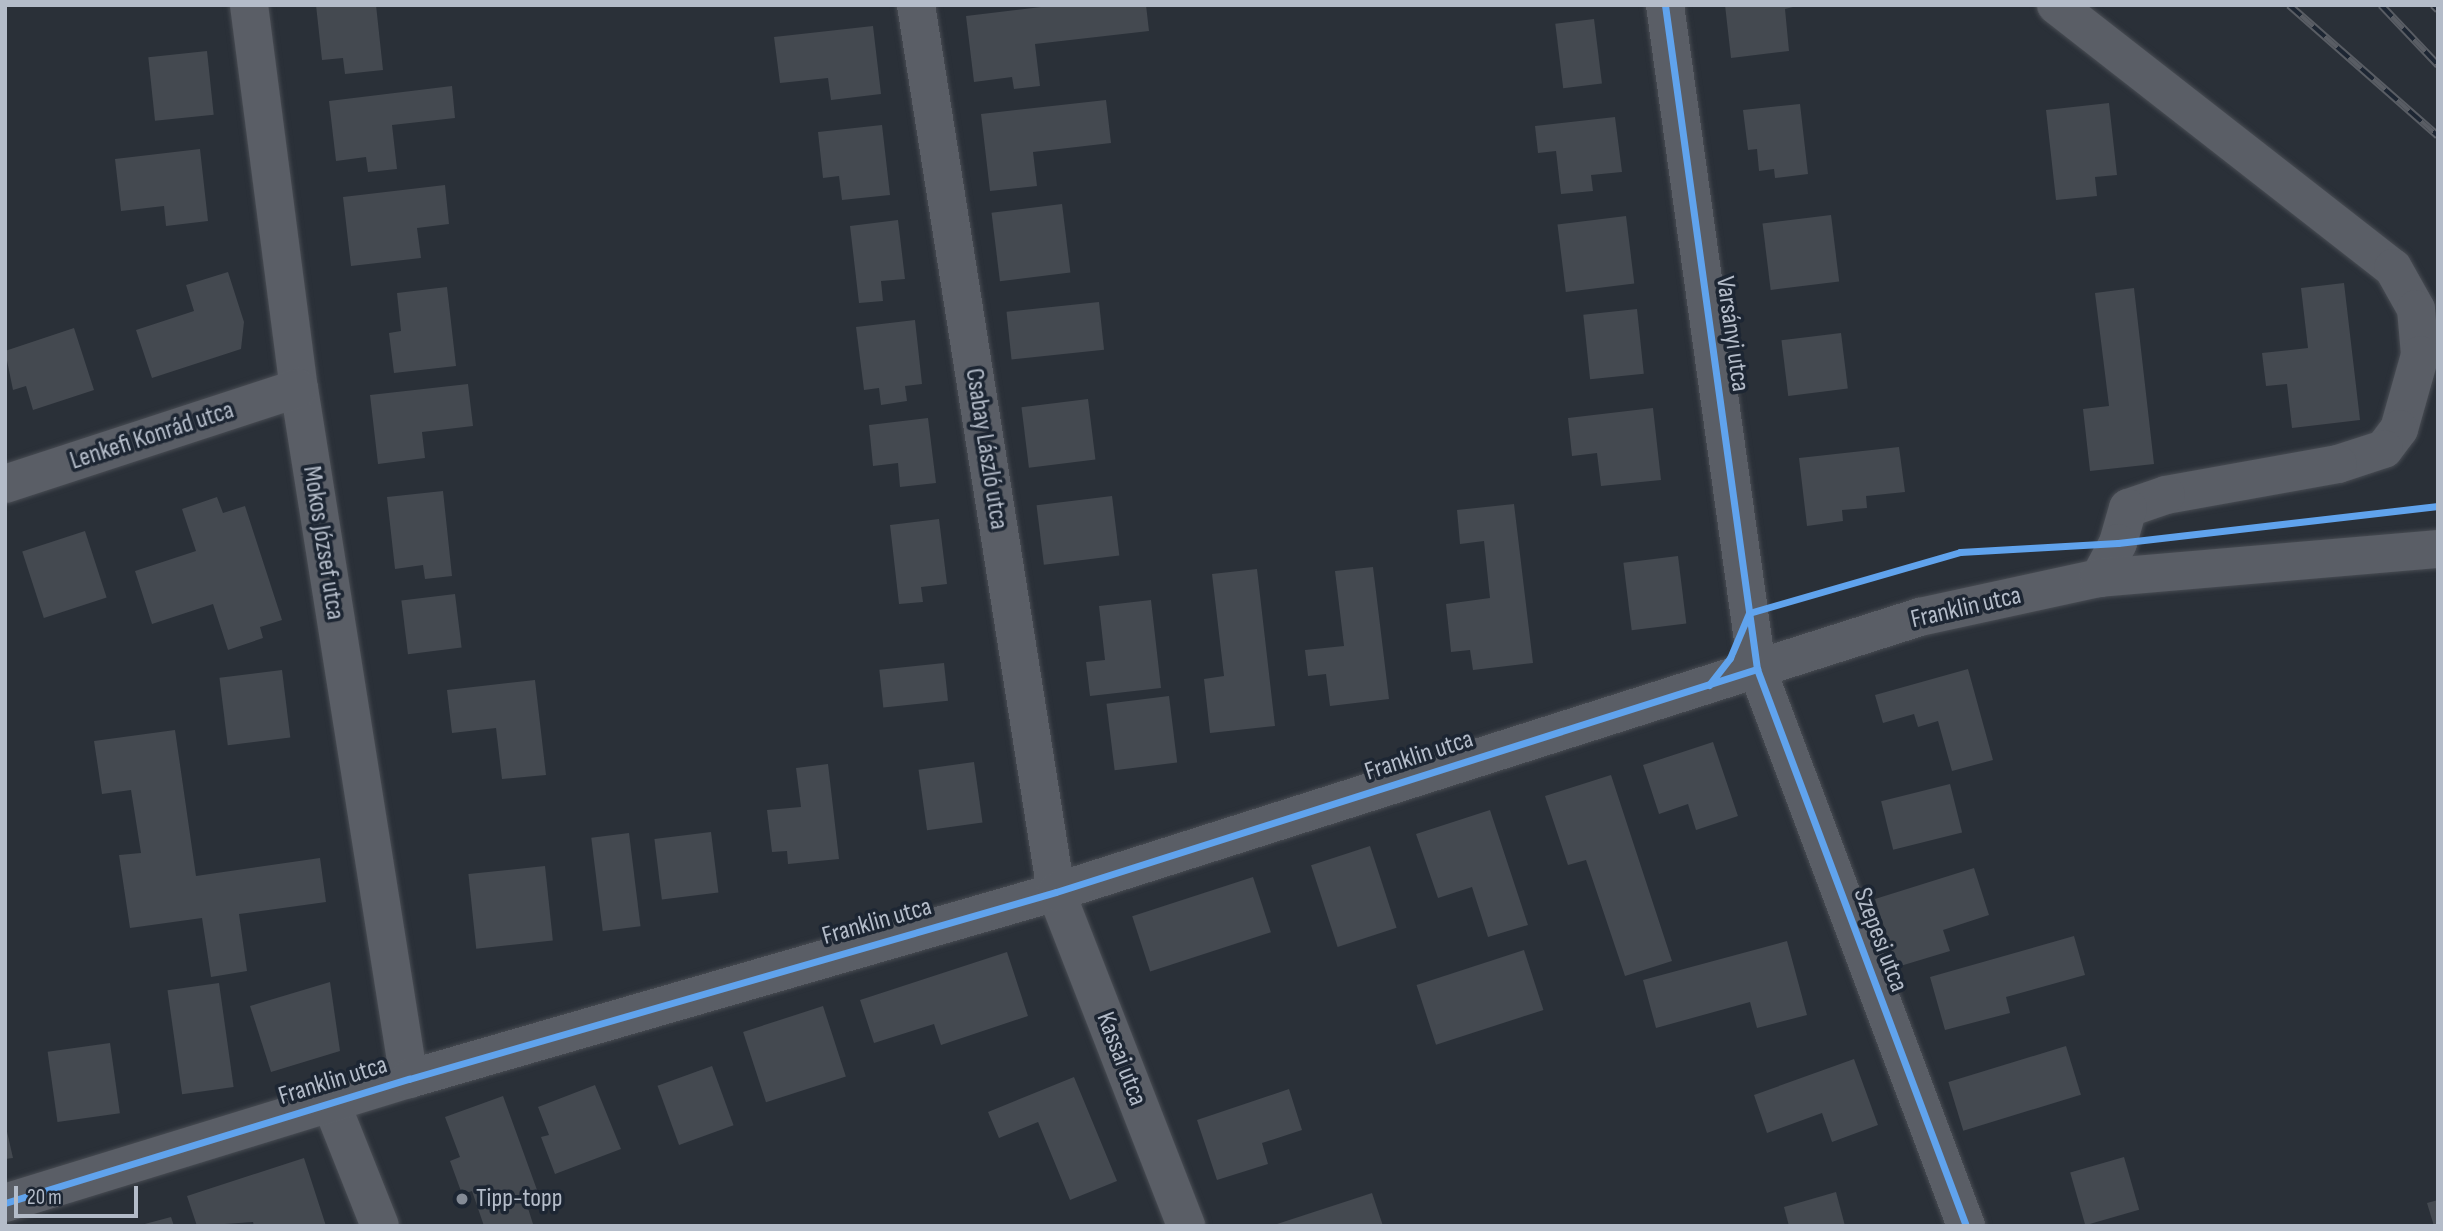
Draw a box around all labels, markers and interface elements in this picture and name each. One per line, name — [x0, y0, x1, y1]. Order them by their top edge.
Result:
street label: Varsányi utca — [1708, 274, 1756, 394]
street label: Csabay László utca — [958, 366, 1014, 532]
street label: Lenkefi Konrád utca — [66, 395, 238, 477]
street label: Mokos József utca — [295, 464, 351, 622]
street label: Franklin utca — [1908, 580, 2024, 636]
street label: Franklin utca — [1361, 724, 1477, 788]
street label: Szepesi utca — [1846, 884, 1914, 996]
street label: Franklin utca — [819, 892, 935, 952]
street label: Kassai utca — [1089, 1008, 1153, 1110]
street label: Franklin utca — [275, 1050, 391, 1112]
scale bar — [18, 1172, 142, 1216]
place label: Tipp-topp — [476, 1183, 563, 1215]
text: 20 m — [27, 1185, 62, 1210]
marker: Tipp-topp — [454, 1191, 470, 1207]

